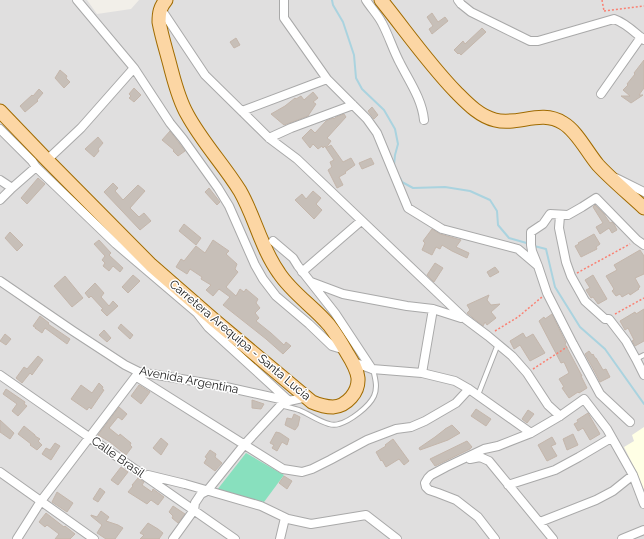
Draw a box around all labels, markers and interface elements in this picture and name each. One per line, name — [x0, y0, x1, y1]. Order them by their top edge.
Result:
street label: Carretera Arequipa - Santa Lucía — [167, 277, 313, 403]
street label: Avenida Argentina — [138, 363, 240, 397]
street label: Calle Brasil — [89, 434, 148, 481]

